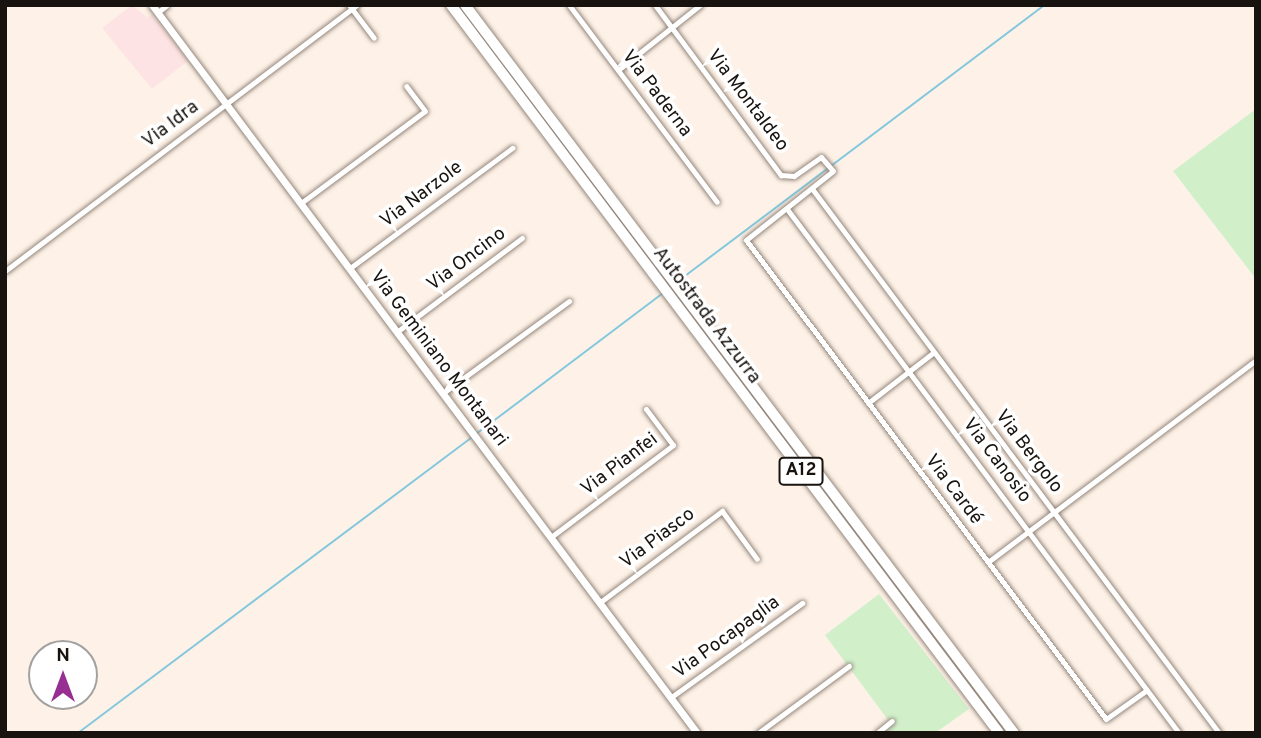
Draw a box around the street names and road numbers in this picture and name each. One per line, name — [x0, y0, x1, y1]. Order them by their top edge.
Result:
street label: Via Paderna — [616, 46, 696, 142]
street label: Via Montaldeo — [701, 46, 793, 156]
street label: Via Idra — [138, 96, 204, 154]
street label: Via Narzole — [376, 157, 468, 233]
street label: Via Oncino — [423, 223, 511, 297]
street label: Autostrada Azzurra — [647, 243, 765, 389]
street label: Via Geminiano Montanari — [364, 266, 512, 452]
street label: Via Bergolo — [989, 406, 1067, 498]
street label: Via Canosio — [957, 414, 1035, 508]
street label: Via Pianfei — [577, 429, 663, 501]
street label: Via Cardé — [919, 450, 987, 530]
road number: A12 — [778, 457, 824, 486]
street label: Via Piasco — [616, 504, 700, 574]
street label: Via Pocapaglia — [669, 592, 785, 684]

